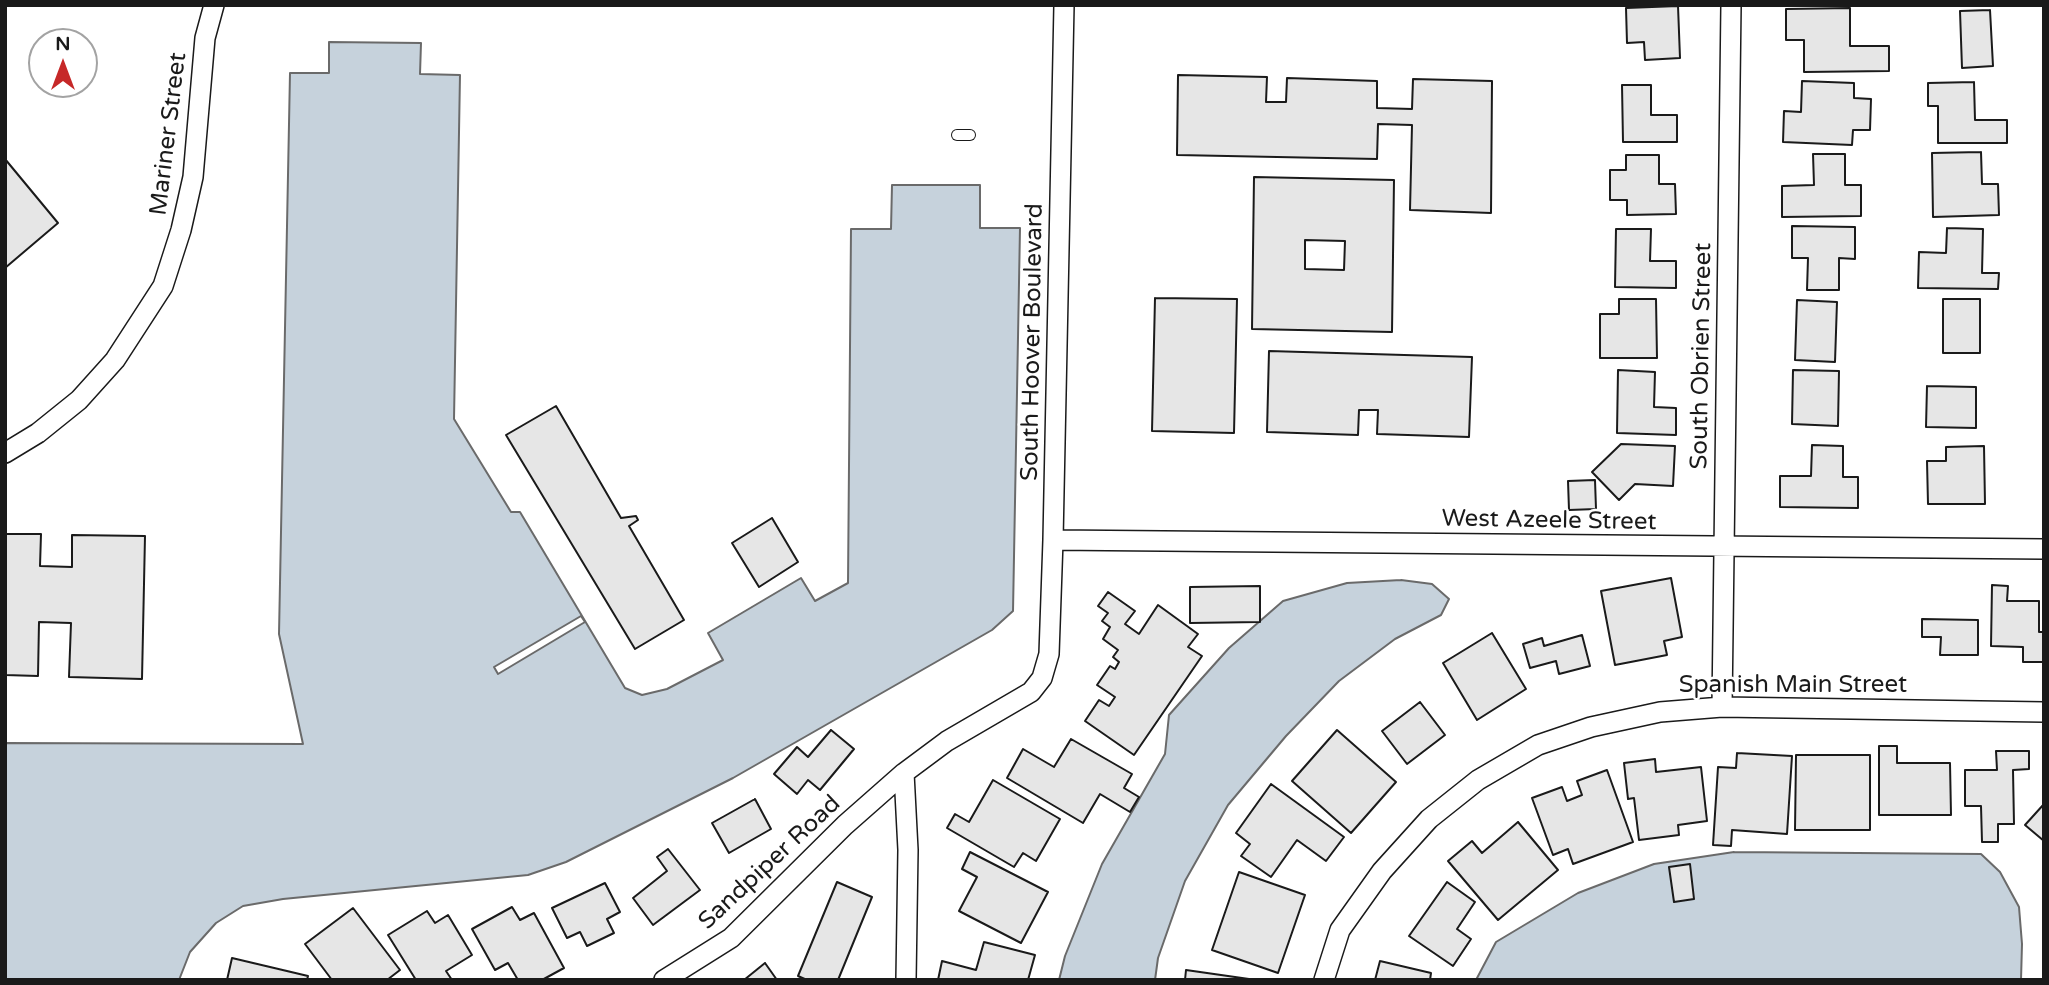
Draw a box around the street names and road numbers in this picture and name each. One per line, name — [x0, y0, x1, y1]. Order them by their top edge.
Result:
street label: Mariner Street — [145, 51, 193, 217]
street label: South Hoover Boulevard — [1016, 203, 1050, 481]
street label: South Obrien Street — [1686, 242, 1718, 470]
street label: West Azeele Street — [1441, 505, 1657, 537]
street label: Spanish Main Street — [1679, 672, 1907, 700]
street label: Sandpiper Road — [693, 790, 847, 936]

